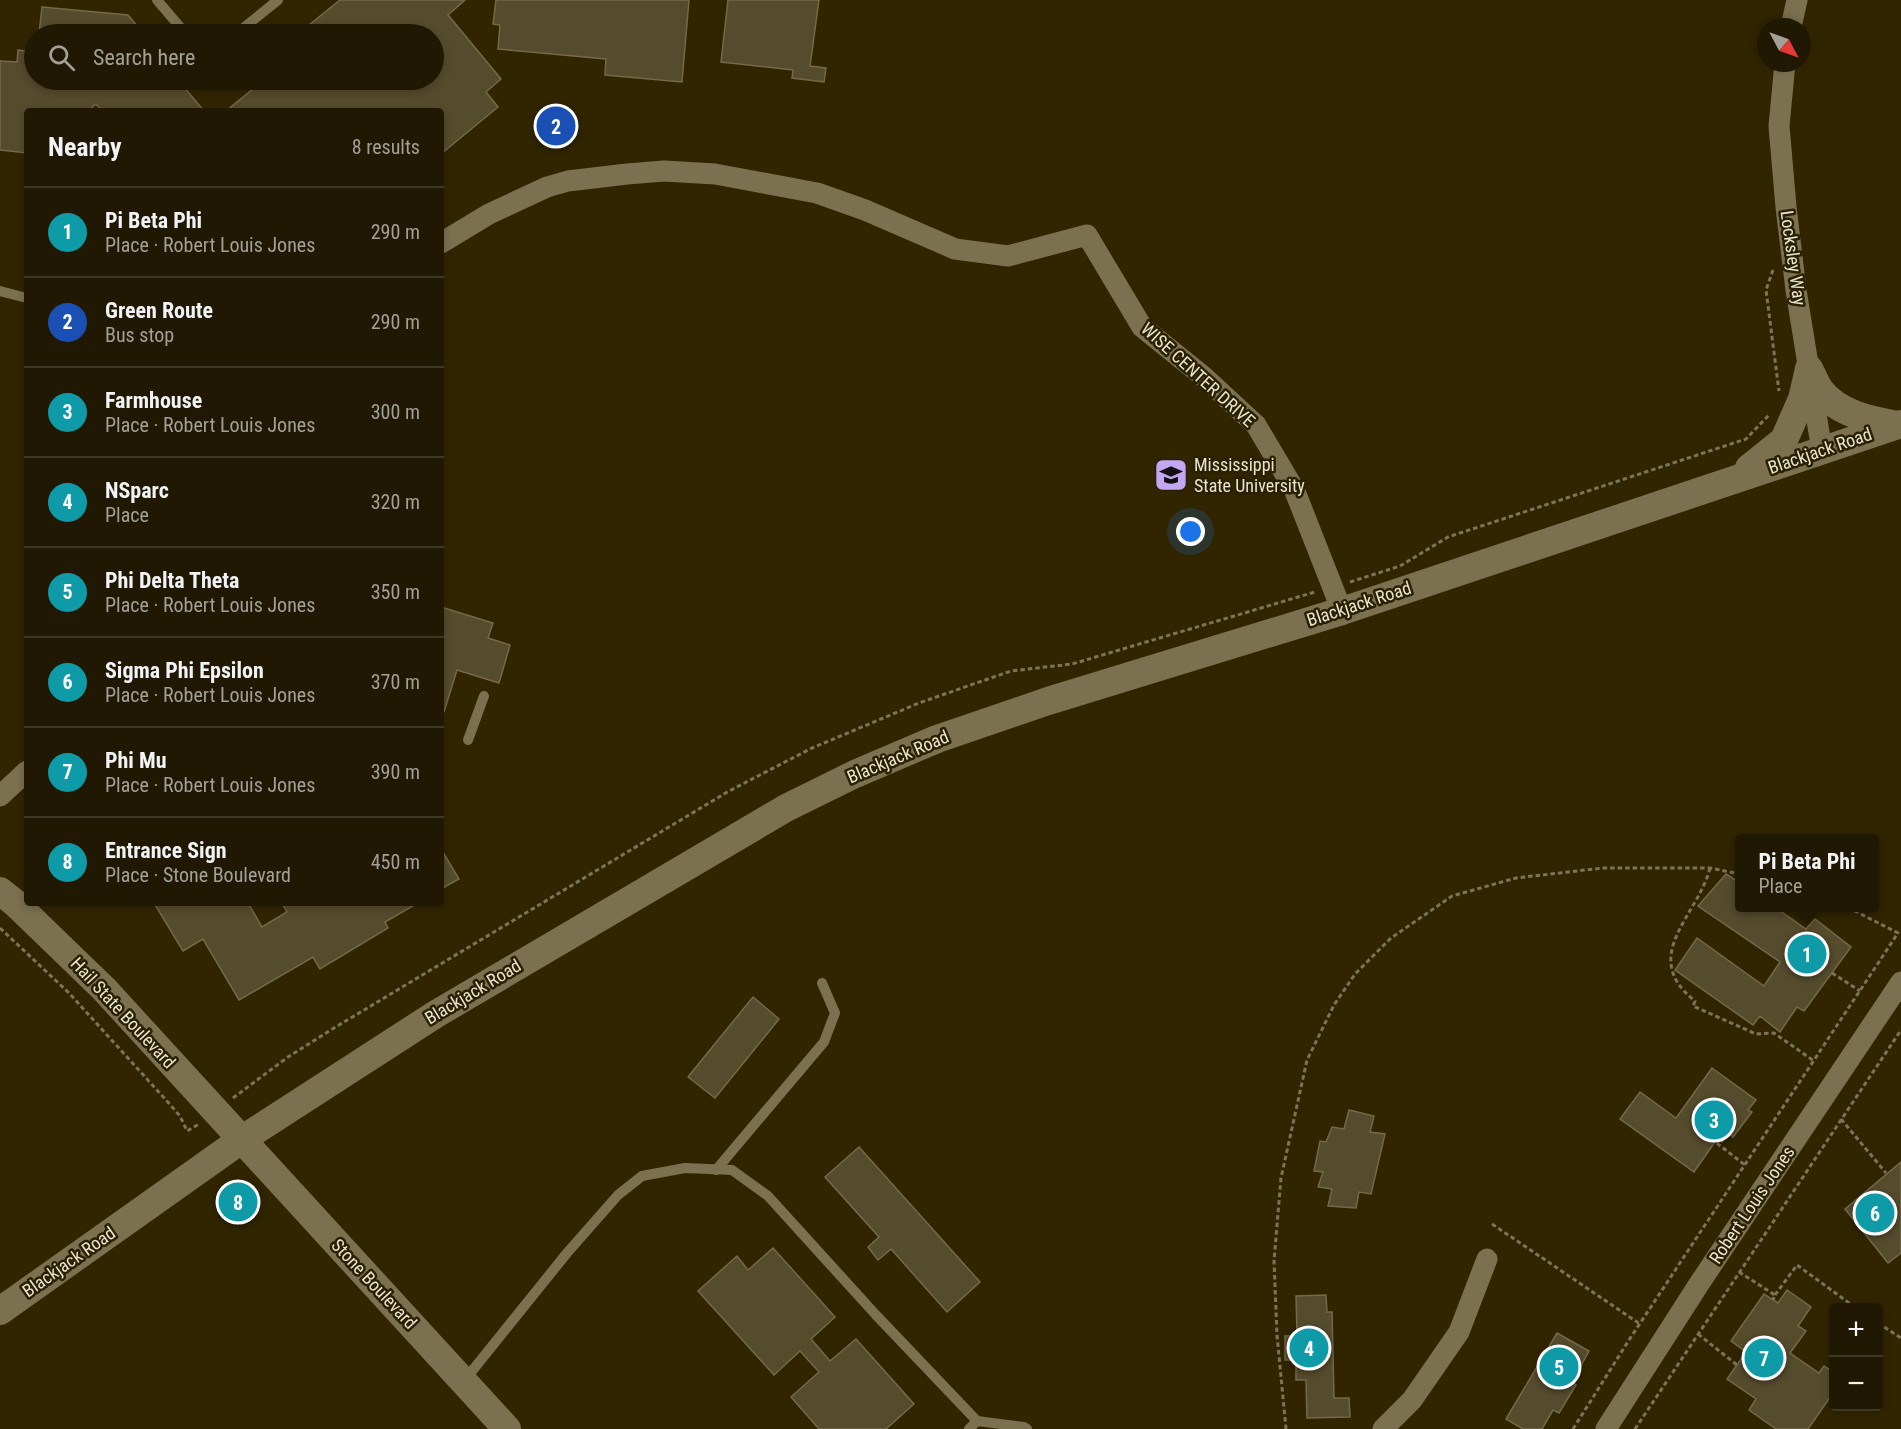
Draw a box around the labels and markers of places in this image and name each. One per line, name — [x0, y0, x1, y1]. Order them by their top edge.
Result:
pin: 2 — [536, 104, 576, 148]
place label: Mississippi State University — [1194, 454, 1305, 496]
school or university icon: Mississippi State University — [1153, 457, 1189, 493]
pin: 1 — [1788, 932, 1826, 976]
pin: 3 — [1694, 1098, 1734, 1142]
pin: 8 — [218, 1180, 258, 1224]
pin: 6 — [1856, 1190, 1894, 1236]
pin: 4 — [1290, 1326, 1328, 1370]
pin: 7 — [1744, 1336, 1784, 1380]
pin: 5 — [1540, 1344, 1578, 1390]

